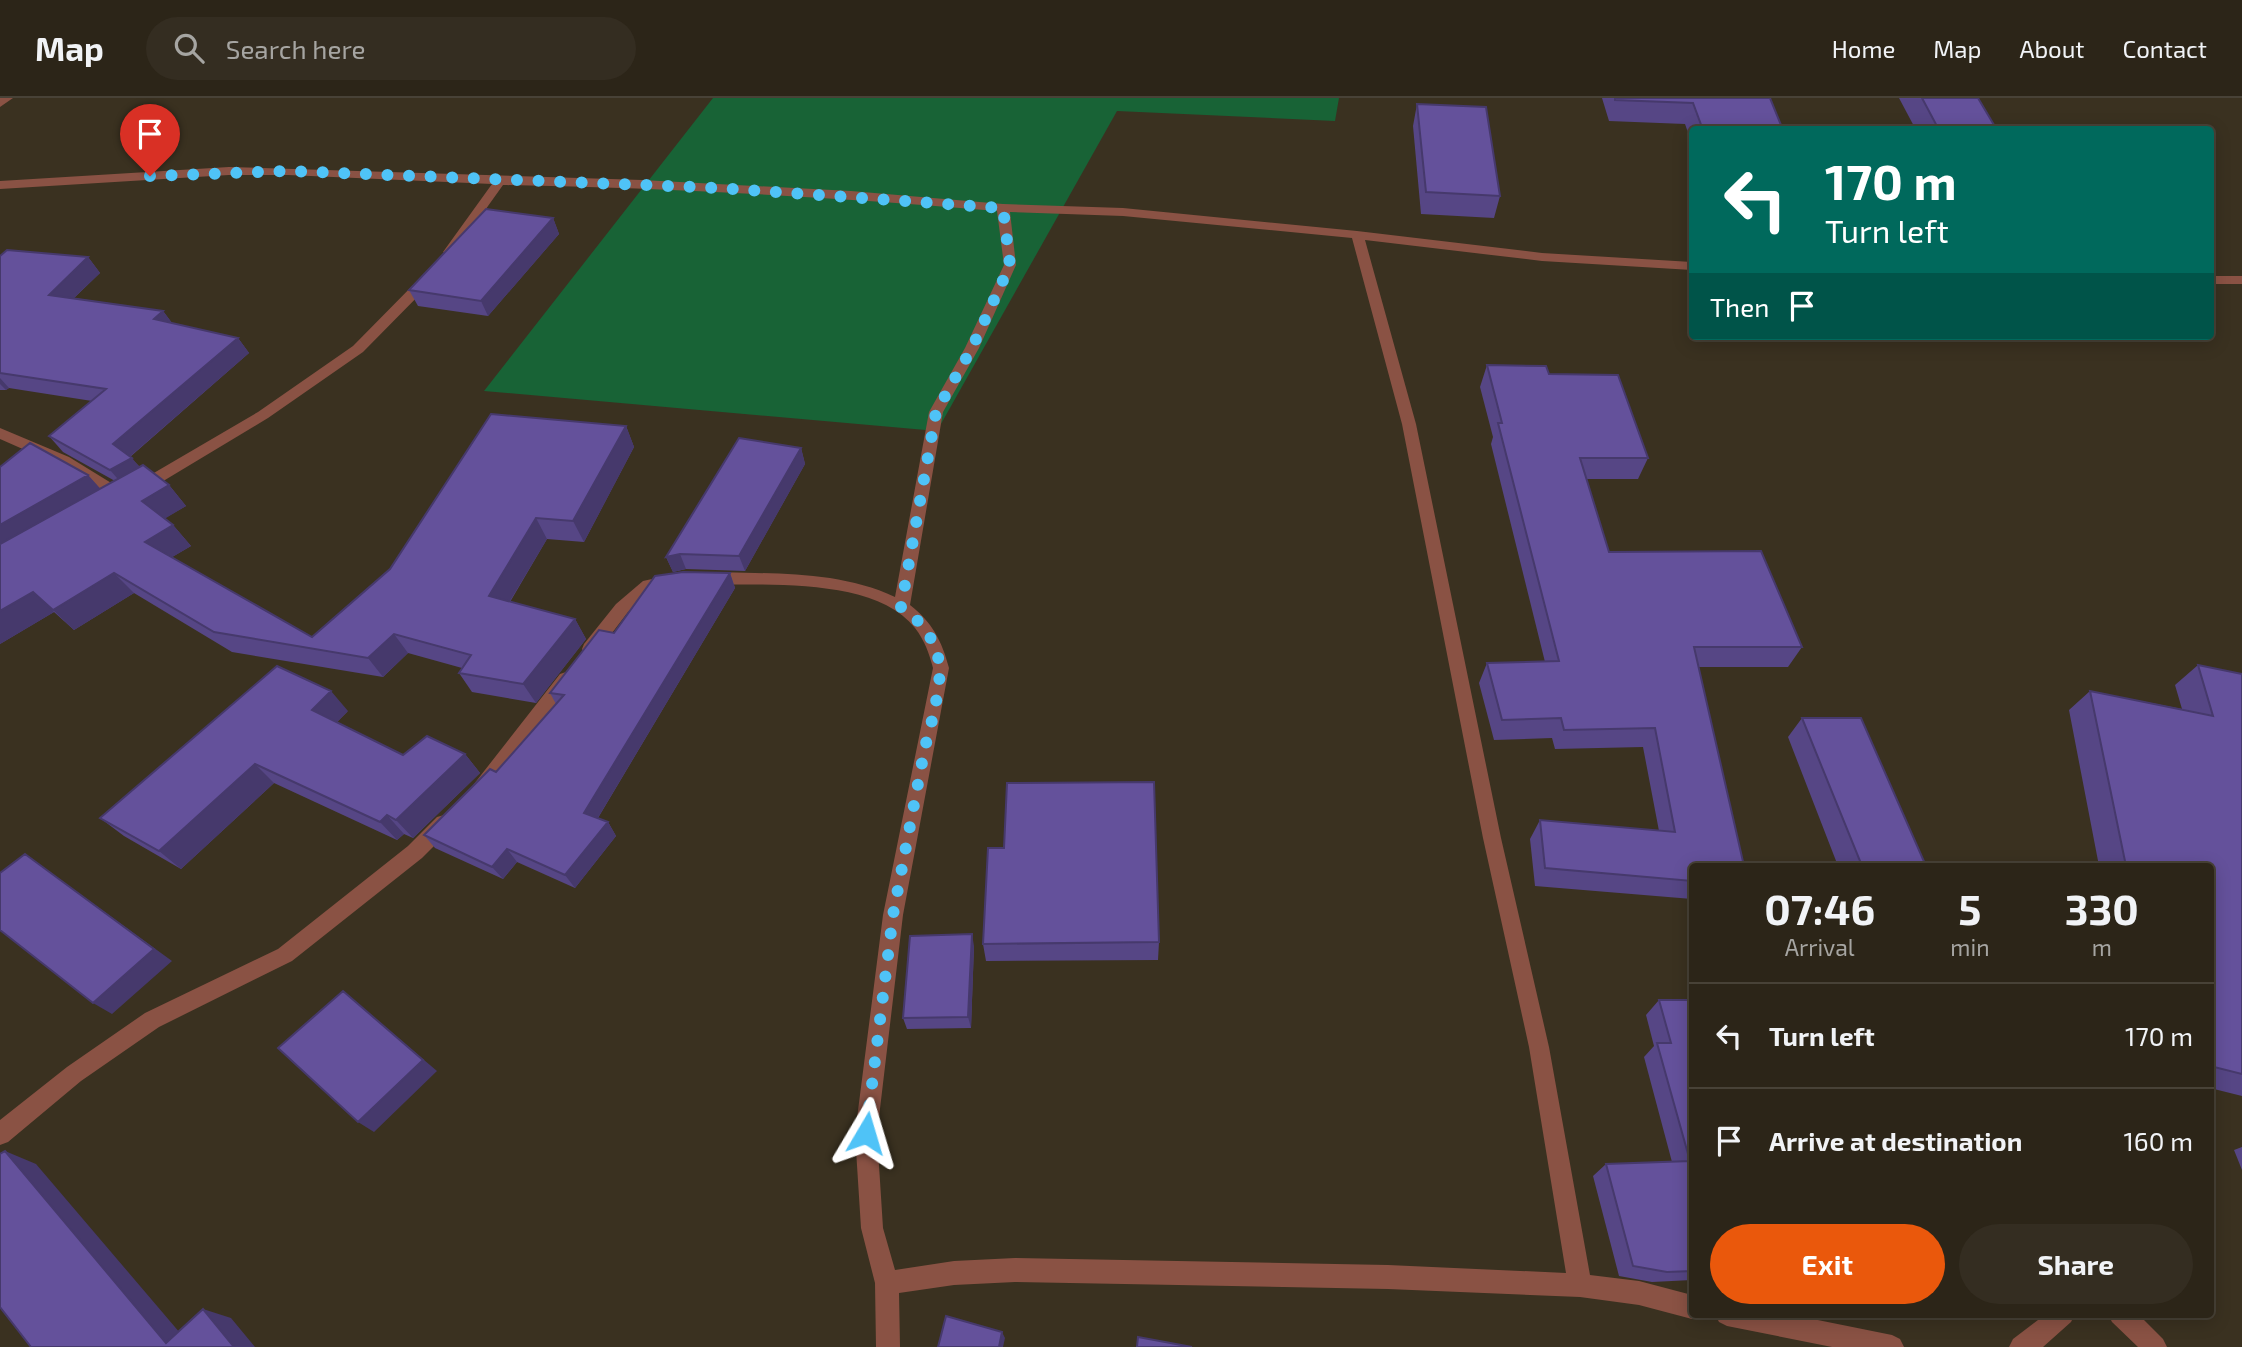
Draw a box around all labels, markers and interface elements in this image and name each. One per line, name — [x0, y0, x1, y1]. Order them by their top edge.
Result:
search box — [146, 17, 636, 80]
text: Map — [35, 28, 104, 68]
icon: search — [170, 29, 208, 67]
text: Search here — [226, 33, 365, 64]
text: Home — [1832, 34, 1895, 63]
text: Map — [1933, 34, 1981, 63]
text: About — [2019, 34, 2085, 63]
text: Contact — [2123, 34, 2207, 63]
pin — [120, 104, 180, 176]
icon: arrive — [131, 115, 169, 153]
text: 170 m — [1825, 151, 1957, 210]
icon: left — [1710, 154, 1801, 245]
text: Turn left — [1825, 211, 1949, 249]
icon: arrive — [1783, 287, 1821, 325]
text: Then — [1710, 291, 1769, 322]
text: 07:46 — [1764, 883, 1875, 933]
text: 5 — [1958, 883, 1982, 933]
text: 330 — [2065, 883, 2139, 933]
text: Arrival — [1785, 933, 1855, 961]
text: min — [1950, 933, 1990, 961]
text: m — [2092, 933, 2112, 961]
icon: left — [1710, 1017, 1748, 1055]
text: Turn left — [1769, 1020, 1875, 1051]
text: 170 m — [2125, 1020, 2193, 1051]
position arrow — [829, 1096, 903, 1170]
icon: arrive — [1710, 1122, 1748, 1160]
text: Arrive at destination — [1769, 1125, 2022, 1156]
text: 160 m — [2124, 1125, 2193, 1156]
button: Exit — [1710, 1224, 1945, 1304]
button: Share — [1959, 1224, 2193, 1304]

